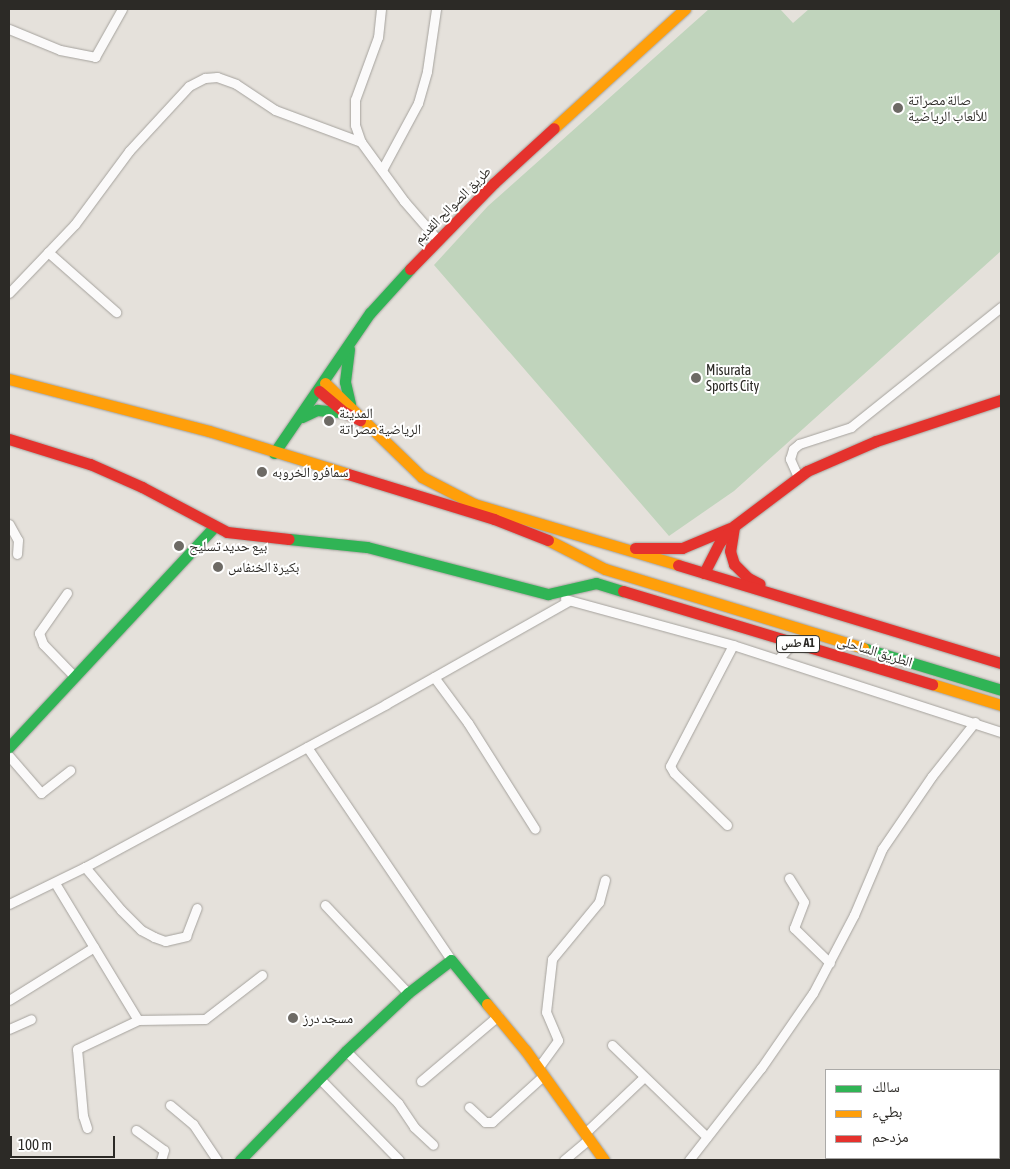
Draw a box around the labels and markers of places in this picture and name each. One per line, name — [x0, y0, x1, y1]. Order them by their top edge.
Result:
place label: صالة مصراتة للألعاب الرياضية — [908, 92, 987, 124]
marker: صالة مصراتة للألعاب الرياضية — [892, 102, 904, 114]
place label: Misurata Sports City — [706, 362, 759, 394]
marker: Misurata Sports City — [690, 372, 702, 384]
place label: المدينة الرياضية مصراتة — [339, 405, 421, 438]
marker: المدينة الرياضية مصراتة — [323, 415, 335, 427]
place label: سمافرو الخروبه — [272, 464, 349, 480]
marker: سمافرو الخروبه — [256, 466, 268, 478]
place label: بيع حديد تسليح — [189, 538, 267, 554]
marker: بيع حديد تسليح — [173, 540, 185, 552]
place label: بكيرة الخنفاس — [228, 559, 299, 575]
marker: بكيرة الخنفاس — [212, 561, 224, 573]
place label: مسجد درز — [303, 1010, 353, 1026]
marker: مسجد درز — [287, 1012, 299, 1024]

